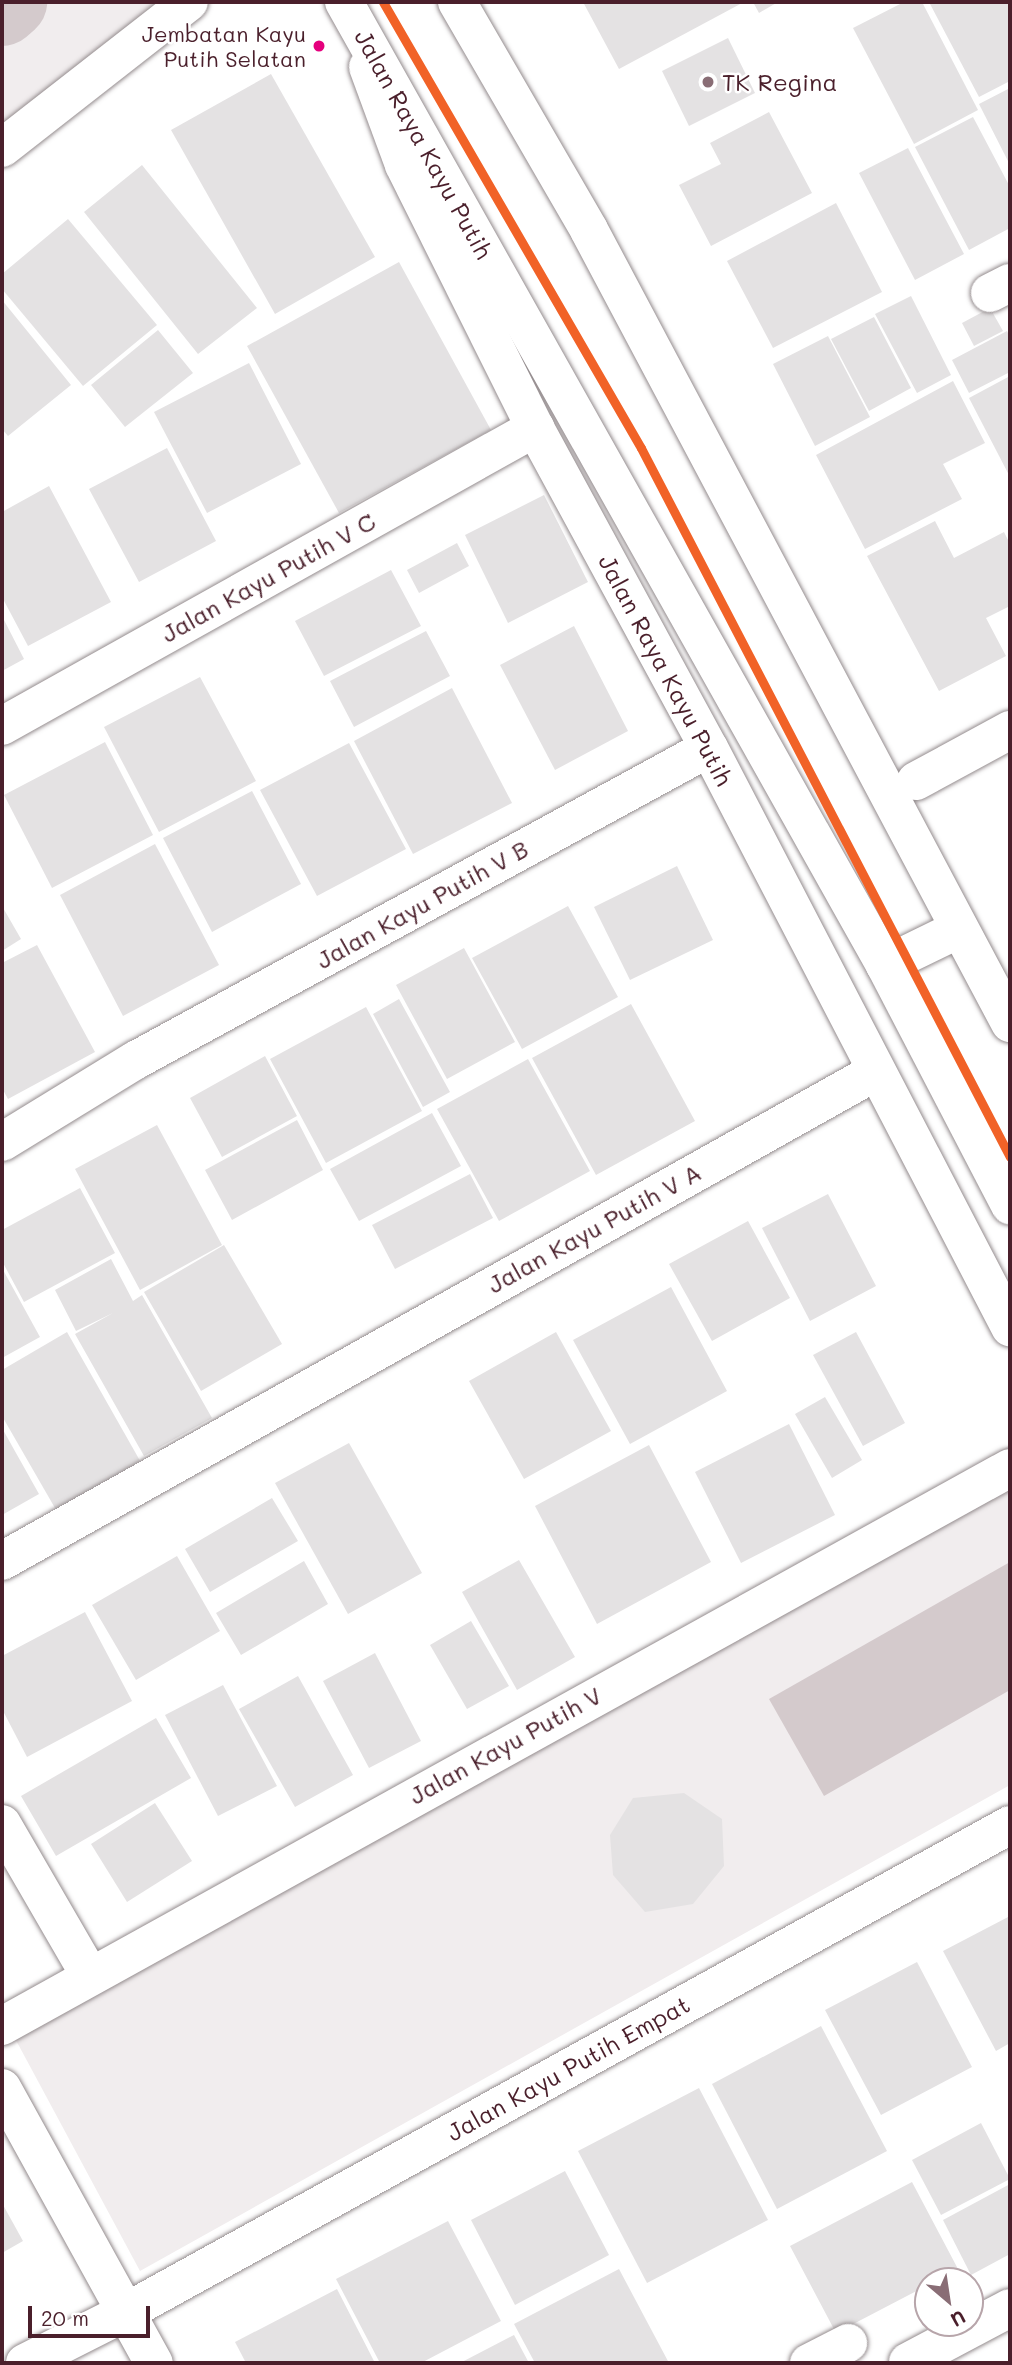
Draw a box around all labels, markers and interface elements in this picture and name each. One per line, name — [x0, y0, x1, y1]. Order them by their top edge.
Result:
place label: Jembatan Kayu Putih Selatan — [142, 20, 306, 72]
street label: Jalan Raya Kayu Putih — [349, 24, 499, 264]
marker: Jembatan Kayu Putih Selatan — [312, 39, 326, 53]
place label: TK Regina — [722, 68, 837, 96]
marker: TK Regina — [700, 74, 716, 90]
street label: Jalan Kayu Putih V C — [156, 506, 380, 648]
street label: Jalan Raya Kayu Putih — [593, 549, 739, 791]
street label: Jalan Kayu Putih V B — [311, 834, 533, 974]
street label: Jalan Kayu Putih V A — [482, 1157, 706, 1299]
street label: Jalan Kayu Putih V — [404, 1680, 606, 1810]
street label: Jalan Kayu Putih Empat — [442, 1989, 694, 2147]
north arrow — [914, 2267, 984, 2337]
scale bar — [32, 2292, 154, 2336]
text: 20 m — [41, 2304, 89, 2331]
text: U — [947, 2305, 970, 2333]

